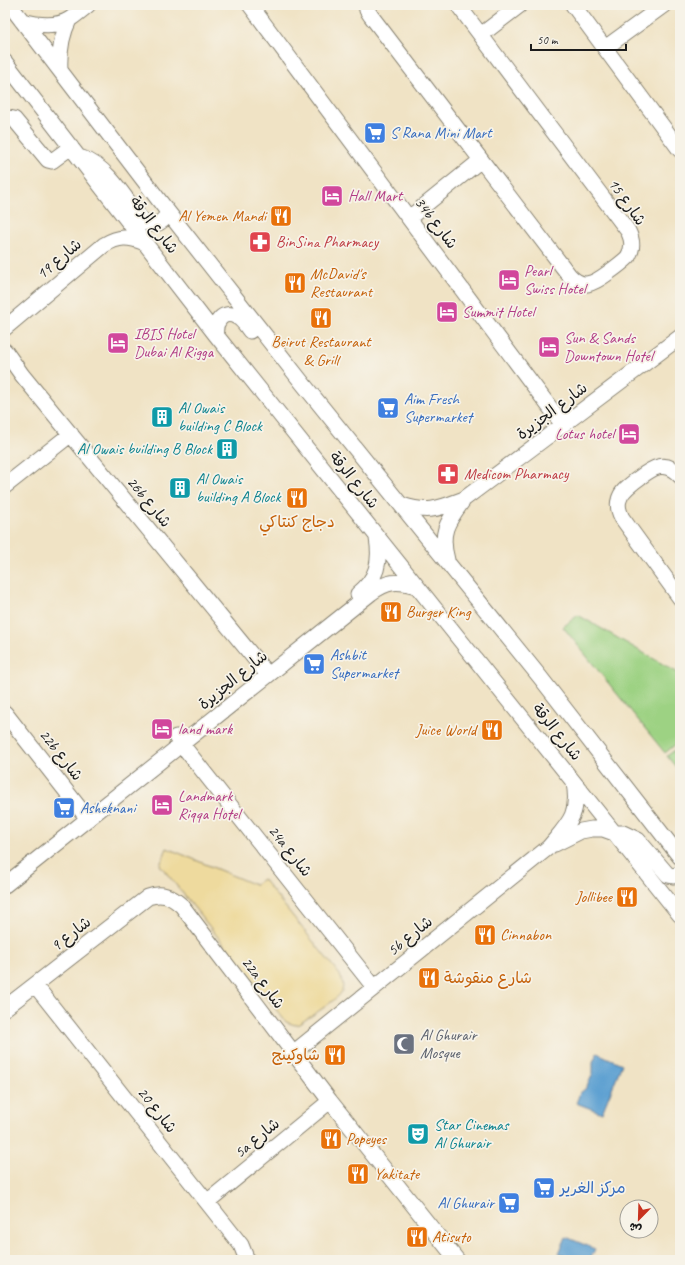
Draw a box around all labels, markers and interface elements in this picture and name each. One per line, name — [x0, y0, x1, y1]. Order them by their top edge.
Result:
scale bar — [531, 26, 626, 52]
text: 50 m — [537, 32, 559, 48]
supermarket icon: S Rana Mini Mart — [362, 120, 388, 146]
place label: S Rana Mini Mart — [390, 123, 493, 143]
street label: شارع 15 — [603, 175, 650, 230]
hotel icon: Hall Mart — [319, 183, 345, 209]
place label: Hall Mart — [348, 186, 404, 206]
street label: شارع الرقة — [124, 192, 183, 259]
street label: 34b شارع — [409, 193, 462, 254]
restaurant icon: Al Yemen Mandi — [268, 203, 294, 229]
place label: Al Yemen Mandi — [178, 206, 268, 226]
pharmacy icon: BinSina Pharmacy — [247, 229, 273, 255]
place label: BinSina Pharmacy — [276, 232, 380, 252]
street label: شارع 19 — [32, 234, 86, 284]
place label: Pearl Swiss Hotel — [524, 261, 589, 299]
place label: McDavid's Restaurant — [310, 264, 374, 302]
hotel icon: Pearl Swiss Hotel — [496, 267, 522, 293]
restaurant icon: McDavid's Restaurant — [282, 270, 308, 296]
hotel icon: Summit Hotel — [434, 299, 460, 325]
place label: Summit Hotel — [462, 302, 537, 322]
restaurant icon: Beirut Restaurant & Grill — [308, 305, 334, 331]
place label: IBIS Hotel Dubai Al Rigga — [134, 324, 215, 362]
place label: Sun & Sands Downtown Hotel — [564, 328, 656, 366]
hotel icon: IBIS Hotel Dubai Al Rigga — [105, 330, 131, 356]
place label: Beirut Restaurant & Grill — [271, 332, 372, 370]
hotel icon: Sun & Sands Downtown Hotel — [536, 334, 562, 360]
street label: شارع الجزيرة — [513, 378, 592, 445]
place label: Aim Fresh Supermarket — [404, 389, 475, 427]
supermarket icon: Aim Fresh Supermarket — [375, 395, 401, 421]
place label: Al Owais building C Block — [178, 398, 263, 436]
building icon: Al Owais building C Block — [149, 404, 175, 430]
hotel icon: Lotus hotel — [616, 421, 642, 447]
place label: Lotus hotel — [555, 424, 617, 444]
building icon: Al Owais building B Block — [214, 436, 240, 462]
place label: Al Owais building B Block — [77, 439, 213, 459]
street label: شارع الرقة — [324, 447, 383, 513]
pharmacy icon: Medicom Pharmacy — [435, 461, 461, 487]
place label: Medicom Pharmacy — [464, 464, 570, 484]
place label: Al Owais building A Block — [196, 469, 282, 507]
street label: 26b شارع — [122, 472, 176, 532]
building icon: Al Owais building A Block — [167, 475, 193, 501]
restaurant icon: دجاج كنتاكي — [284, 485, 310, 511]
place label: دجاج كنتاكي — [259, 512, 335, 536]
restaurant icon: Burger King — [378, 599, 404, 625]
place label: Burger King — [406, 602, 472, 622]
place label: Ashbit Supermarket — [330, 645, 401, 683]
street label: شارع الجزيرة — [194, 646, 272, 715]
supermarket icon: Ashbit Supermarket — [301, 651, 327, 677]
street label: شارع الرقة — [527, 699, 586, 765]
hotel icon: land mark — [149, 716, 175, 742]
restaurant icon: Juice World — [479, 717, 505, 743]
place label: land mark — [178, 719, 233, 739]
place label: Juice World — [415, 720, 479, 740]
street label: 22b شارع — [34, 725, 87, 785]
place label: Landmark Riqqa Hotel — [178, 786, 243, 824]
hotel icon: Landmark Riqqa Hotel — [149, 792, 175, 818]
supermarket icon: Asheknani — [51, 795, 77, 821]
place label: Asheknani — [80, 798, 137, 818]
street label: 24a شارع — [263, 821, 316, 881]
restaurant icon: Jollibee — [614, 884, 640, 910]
place label: Jollibee — [575, 887, 614, 907]
street label: شارع 9 — [47, 912, 96, 957]
street label: 5b شارع — [383, 912, 437, 961]
restaurant icon: Cinnabon — [472, 922, 498, 948]
place label: Cinnabon — [500, 925, 552, 945]
street label: 22a شارع — [236, 953, 289, 1014]
restaurant icon: شارع منقوشة — [416, 965, 442, 991]
place label: شارع منقوشة — [444, 968, 532, 989]
place label: Al Ghurair Mosque — [420, 1025, 479, 1063]
mosque icon: Al Ghurair Mosque — [391, 1031, 417, 1057]
restaurant icon: شاوكينج — [322, 1042, 348, 1068]
place label: شاوكينج — [272, 1045, 320, 1065]
street label: شارع 20 — [132, 1083, 181, 1138]
street label: 5a شارع — [230, 1114, 284, 1163]
place label: Star Cinemas Al Ghurair — [434, 1115, 510, 1153]
theatre icon: Star Cinemas Al Ghurair — [405, 1121, 431, 1147]
restaurant icon: Popeyes — [318, 1126, 344, 1152]
place label: Popeyes — [346, 1129, 387, 1149]
restaurant icon: Yakitate — [345, 1161, 371, 1187]
place label: Yakitate — [374, 1164, 421, 1184]
supermarket icon: مركز الغرير — [531, 1175, 557, 1201]
place label: مركز الغرير — [558, 1178, 626, 1198]
supermarket icon: Al Ghurair — [496, 1190, 522, 1216]
place label: Al Ghurair — [437, 1193, 496, 1213]
north arrow — [619, 1199, 659, 1239]
text: ش — [627, 1219, 643, 1237]
restaurant icon: Atisuto — [404, 1224, 430, 1250]
place label: Atisuto — [432, 1227, 472, 1247]

